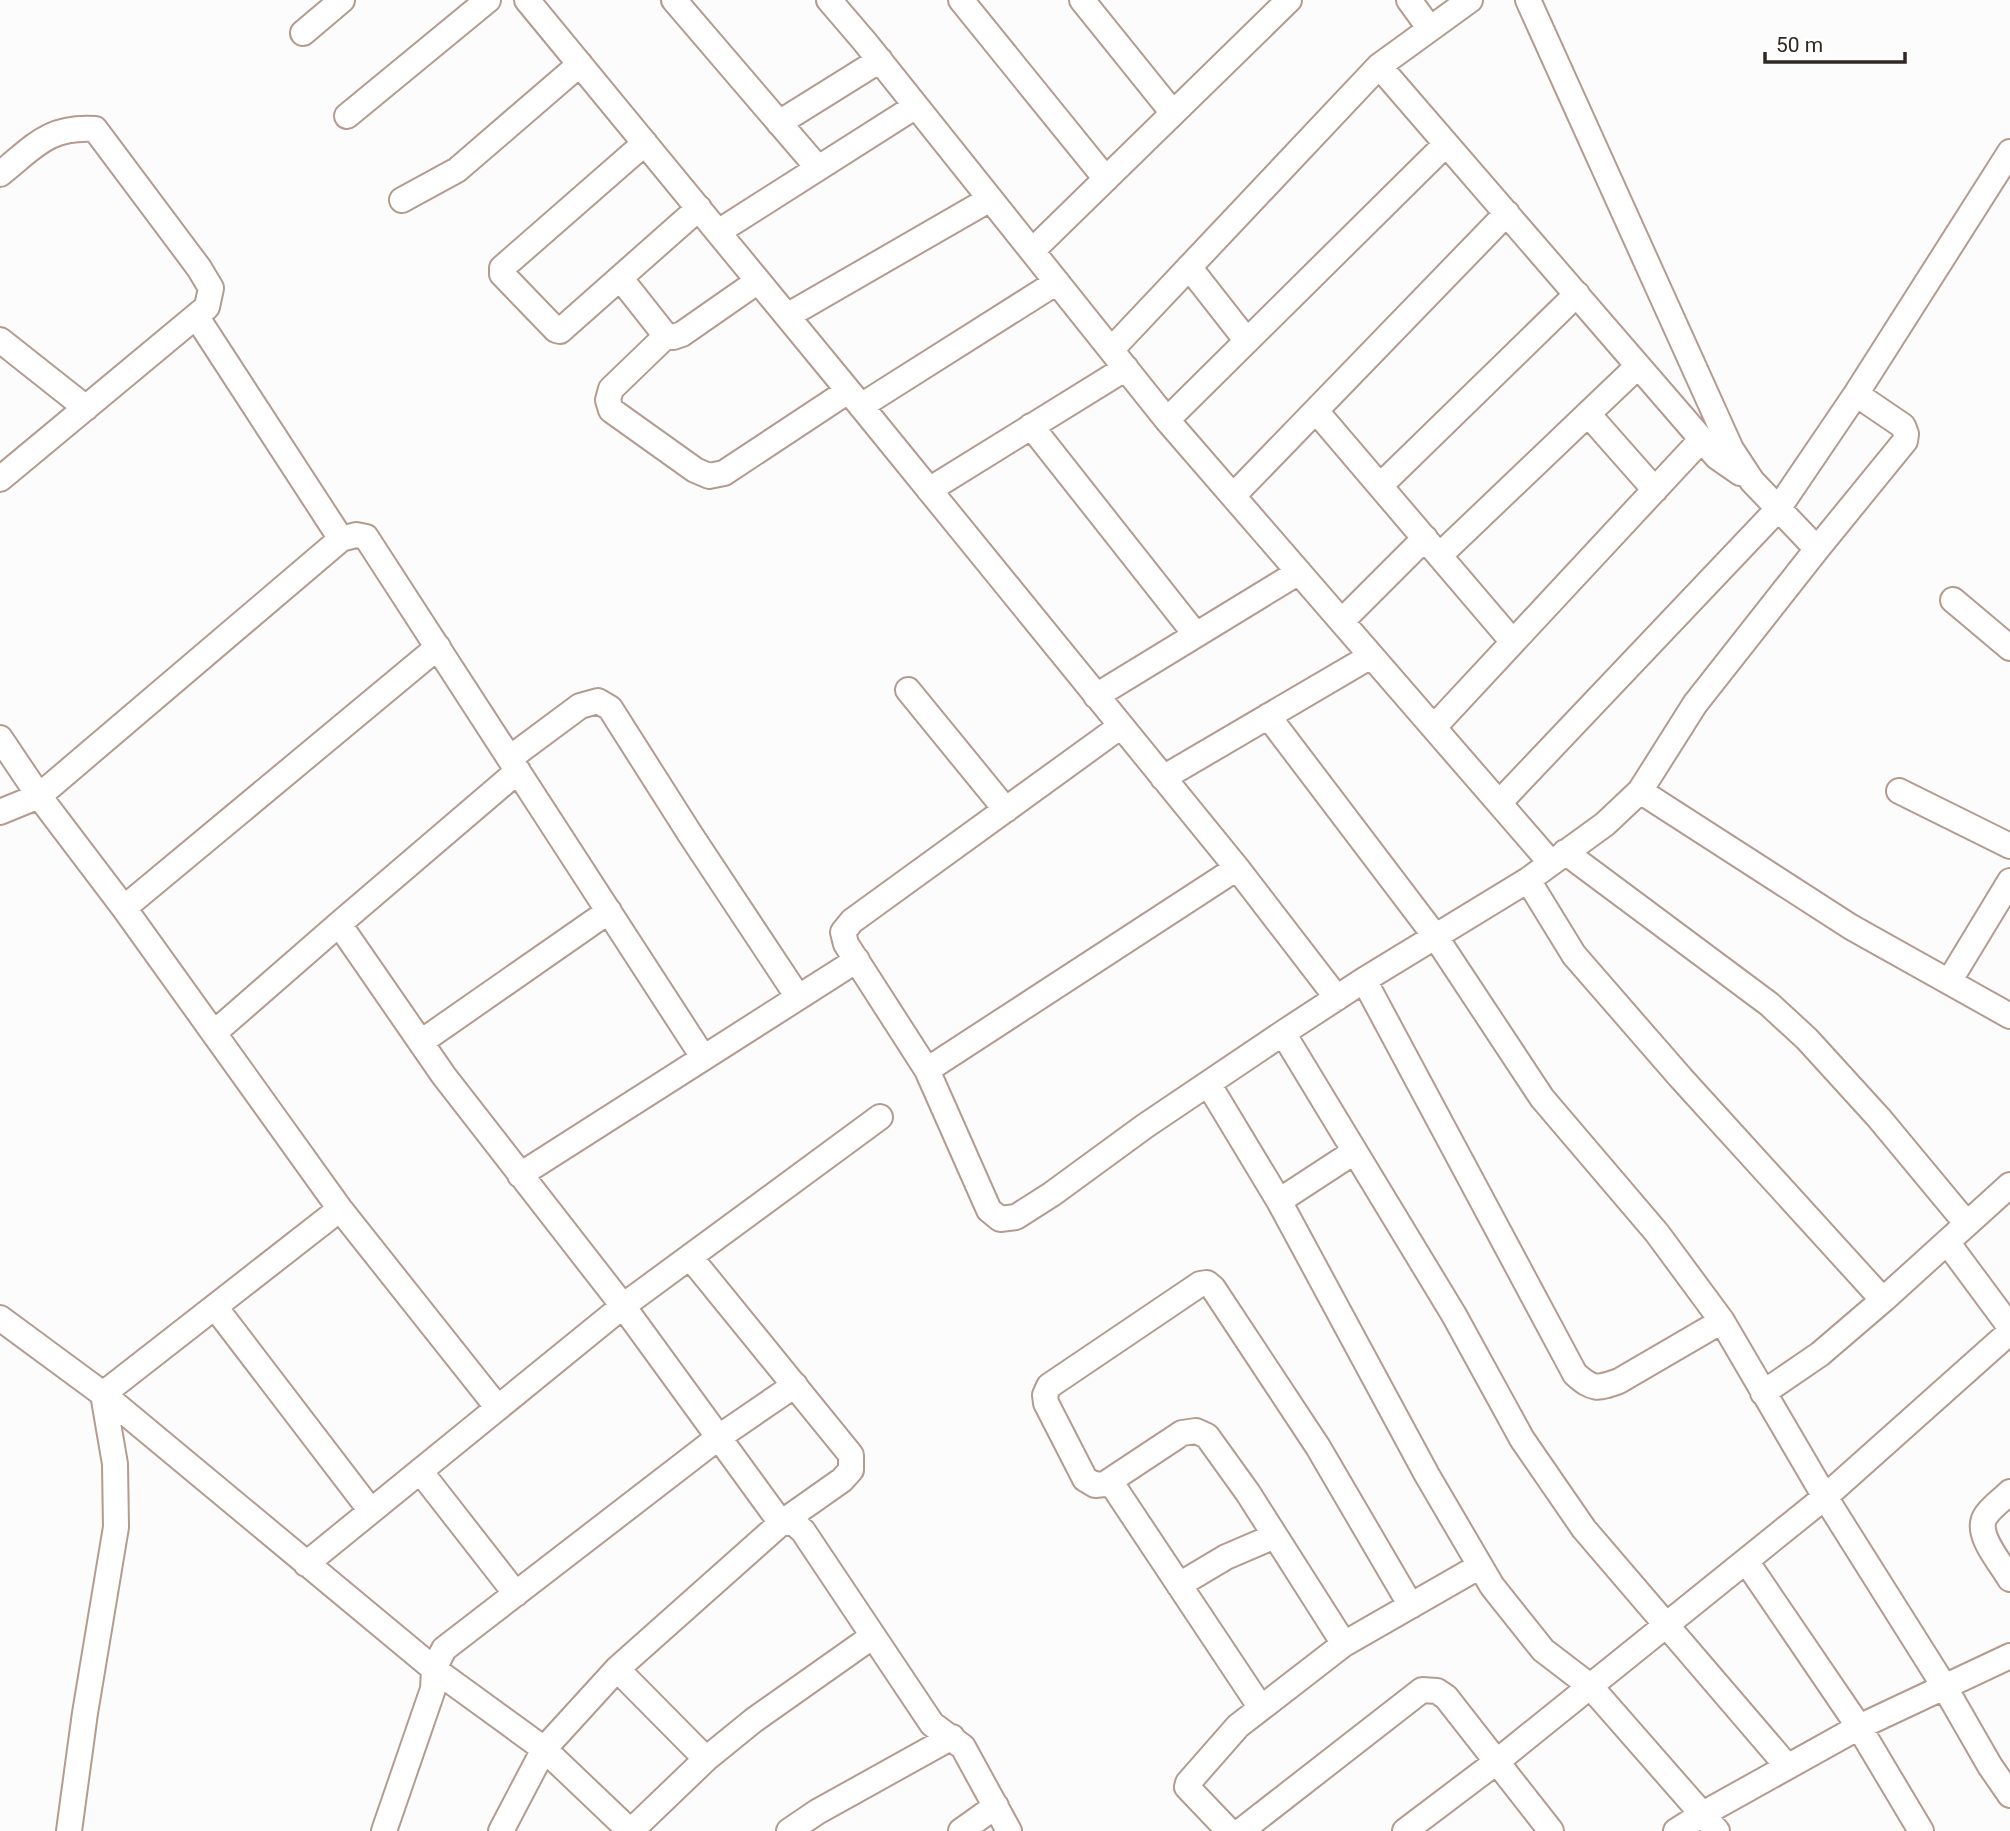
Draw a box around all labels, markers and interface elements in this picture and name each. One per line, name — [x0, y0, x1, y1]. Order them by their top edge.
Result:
scale bar — [1765, 21, 1905, 65]
text: 50 m — [1776, 33, 1823, 57]

